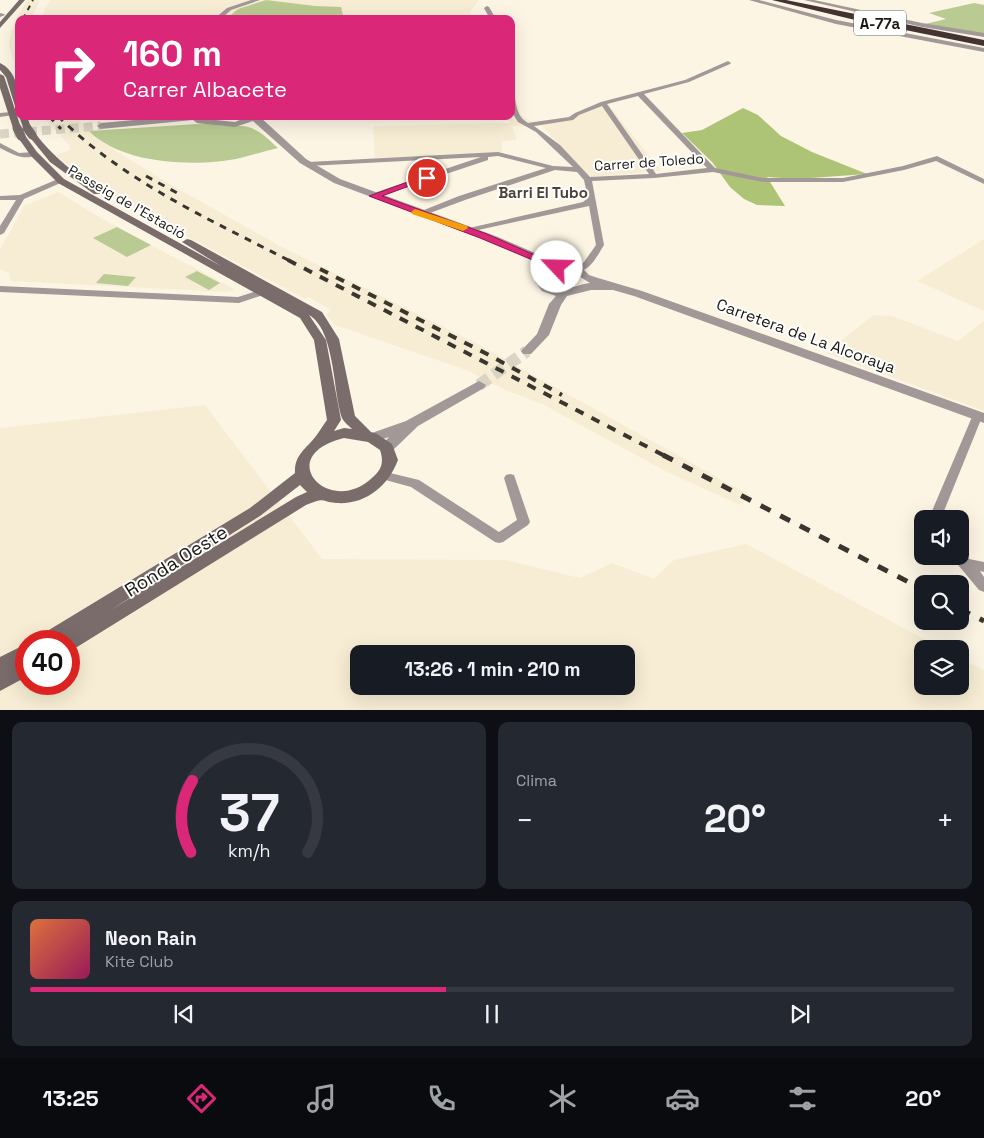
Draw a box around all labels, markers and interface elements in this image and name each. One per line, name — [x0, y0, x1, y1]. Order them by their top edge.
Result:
road number: A-77a — [854, 10, 906, 36]
text: 160 m — [123, 32, 222, 76]
icon: right — [40, 35, 105, 100]
text: Carrer Albacete — [123, 75, 287, 103]
street label: Carrer de Toledo — [594, 149, 704, 175]
pin — [406, 157, 448, 199]
street label: Passeig de l'Estació — [65, 161, 189, 243]
icon: arrive — [413, 164, 441, 192]
district label: Barri El Tubo — [498, 183, 588, 202]
position arrow — [530, 240, 582, 292]
street label: Carretera de La Alcoraya — [714, 294, 898, 378]
map controls — [914, 510, 969, 695]
button: sound — [914, 510, 969, 565]
street label: Ronda Oeste — [120, 519, 232, 603]
button: search — [914, 575, 969, 630]
speed limit sign: 40 — [15, 630, 80, 695]
button: layers — [914, 640, 969, 695]
text: 13:26 · 1 min · 210 m — [404, 657, 581, 682]
text: Clima — [516, 770, 557, 791]
text: 37 — [219, 780, 279, 846]
text: 20° — [704, 795, 766, 843]
text: − — [516, 802, 533, 838]
text: + — [937, 802, 954, 838]
text: km/h — [228, 839, 270, 862]
text: Neon Rain — [105, 926, 197, 951]
text: Kite Club — [105, 951, 174, 972]
icon: previous — [170, 1000, 198, 1028]
icon: pause — [478, 1000, 506, 1028]
icon: next — [786, 1000, 814, 1028]
icon: directions — [184, 1081, 219, 1116]
icon: music — [304, 1081, 339, 1116]
icon: phone — [424, 1081, 459, 1116]
icon: climate — [545, 1081, 580, 1116]
icon: car — [665, 1081, 700, 1116]
icon: filters — [785, 1081, 820, 1116]
text: 13:25 — [43, 1084, 99, 1112]
text: 20° — [905, 1084, 941, 1112]

